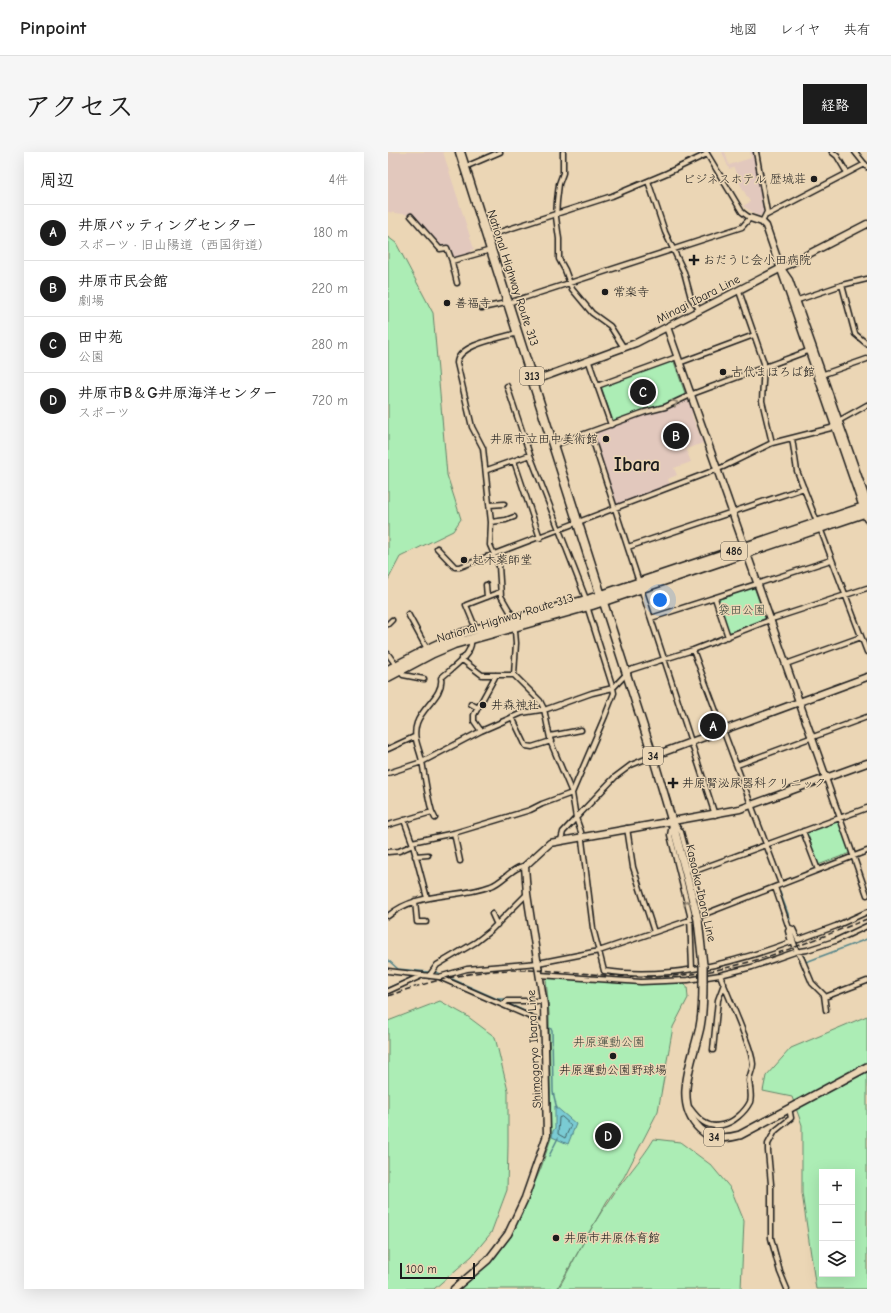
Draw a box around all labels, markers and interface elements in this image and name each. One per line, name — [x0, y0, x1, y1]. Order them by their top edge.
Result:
text: Pinpoint — [20, 17, 86, 39]
text: 地図 — [730, 21, 758, 38]
text: レイヤ — [780, 21, 821, 38]
text: 共有 — [843, 21, 871, 38]
button: 経路 — [803, 84, 867, 124]
text: アクセス — [24, 91, 134, 123]
text: 周辺 — [40, 171, 74, 190]
text: 4件 — [329, 172, 348, 187]
place label: ビジネスホテル 歴城荘 — [683, 172, 806, 186]
marker: ビジネスホテル 歴城荘 — [809, 174, 819, 184]
street label: National Highway Route 313 — [484, 208, 542, 348]
text: 井原バッティングセンター — [78, 216, 257, 234]
text: A — [49, 225, 57, 240]
text: 180 m — [313, 225, 348, 240]
text: スポーツ · 旧山陽道（西国街道） — [78, 237, 271, 252]
place label: おだうじ会小田病院 — [703, 253, 811, 267]
marker: おだうじ会小田病院 — [688, 254, 700, 266]
text: 井原市民会館 — [78, 272, 168, 290]
street label: Minagi Ibara Line — [654, 272, 742, 326]
text: B — [49, 281, 57, 296]
text: 220 m — [311, 281, 348, 296]
place label: 常楽寺 — [613, 285, 649, 299]
marker: 常楽寺 — [600, 287, 610, 297]
text: 劇場 — [78, 293, 104, 308]
place label: 善福寺 — [455, 296, 491, 310]
marker: 善福寺 — [442, 298, 452, 308]
text: 田中苑 — [78, 328, 123, 346]
text: C — [49, 337, 57, 352]
text: 280 m — [311, 337, 348, 352]
text: 公園 — [78, 349, 104, 364]
place label: 古代まほろば館 — [731, 365, 815, 379]
road number: 313 — [520, 367, 544, 385]
marker: 古代まほろば館 — [718, 367, 728, 377]
pin: C — [630, 377, 656, 407]
text: 井原市B＆G井原海洋センター — [78, 384, 278, 402]
text: D — [49, 393, 57, 408]
text: 720 m — [312, 393, 348, 408]
one-way arrow — [671, 400, 678, 408]
text: スポーツ — [78, 405, 130, 420]
pin: B — [663, 421, 689, 451]
place label: 井原市立田中美術館 — [490, 432, 598, 446]
marker: 井原市立田中美術館 — [601, 434, 611, 444]
district label: Ibara — [614, 453, 660, 476]
road number: 486 — [721, 542, 747, 560]
place label: 起木薬師堂 — [472, 553, 532, 567]
marker: 起木薬師堂 — [459, 555, 469, 565]
your location — [650, 590, 670, 610]
street label: National Highway Route 313 — [435, 591, 575, 645]
park label: 袋田公園 — [718, 603, 766, 617]
place label: 井森神社 — [491, 698, 539, 712]
marker: 井森神社 — [478, 700, 488, 710]
pin: A — [700, 711, 726, 741]
road number: 34 — [643, 747, 663, 765]
place label: 井原腎泌尿器科クリニック — [682, 776, 826, 790]
marker: 井原腎泌尿器科クリニック — [667, 777, 679, 789]
street label: Kasaoka Ibara Line — [683, 843, 719, 943]
one-way arrow — [684, 899, 692, 906]
street label: Shimogoryo Ibara Line — [524, 989, 544, 1109]
park label: 井原運動公園 — [573, 1035, 645, 1049]
marker: 井原運動公園野球場 — [608, 1051, 618, 1061]
place label: 井原運動公園野球場 — [559, 1063, 667, 1077]
pin: D — [595, 1121, 621, 1151]
road number: 34 — [704, 1128, 724, 1146]
map controls — [819, 1169, 855, 1277]
button: + — [819, 1169, 855, 1205]
button: − — [819, 1205, 855, 1241]
place label: 井原市井原体育館 — [564, 1231, 660, 1245]
marker: 井原市井原体育館 — [551, 1233, 561, 1243]
button: layers — [819, 1241, 855, 1277]
scale bar — [400, 1261, 475, 1280]
text: 100 m — [406, 1263, 437, 1276]

